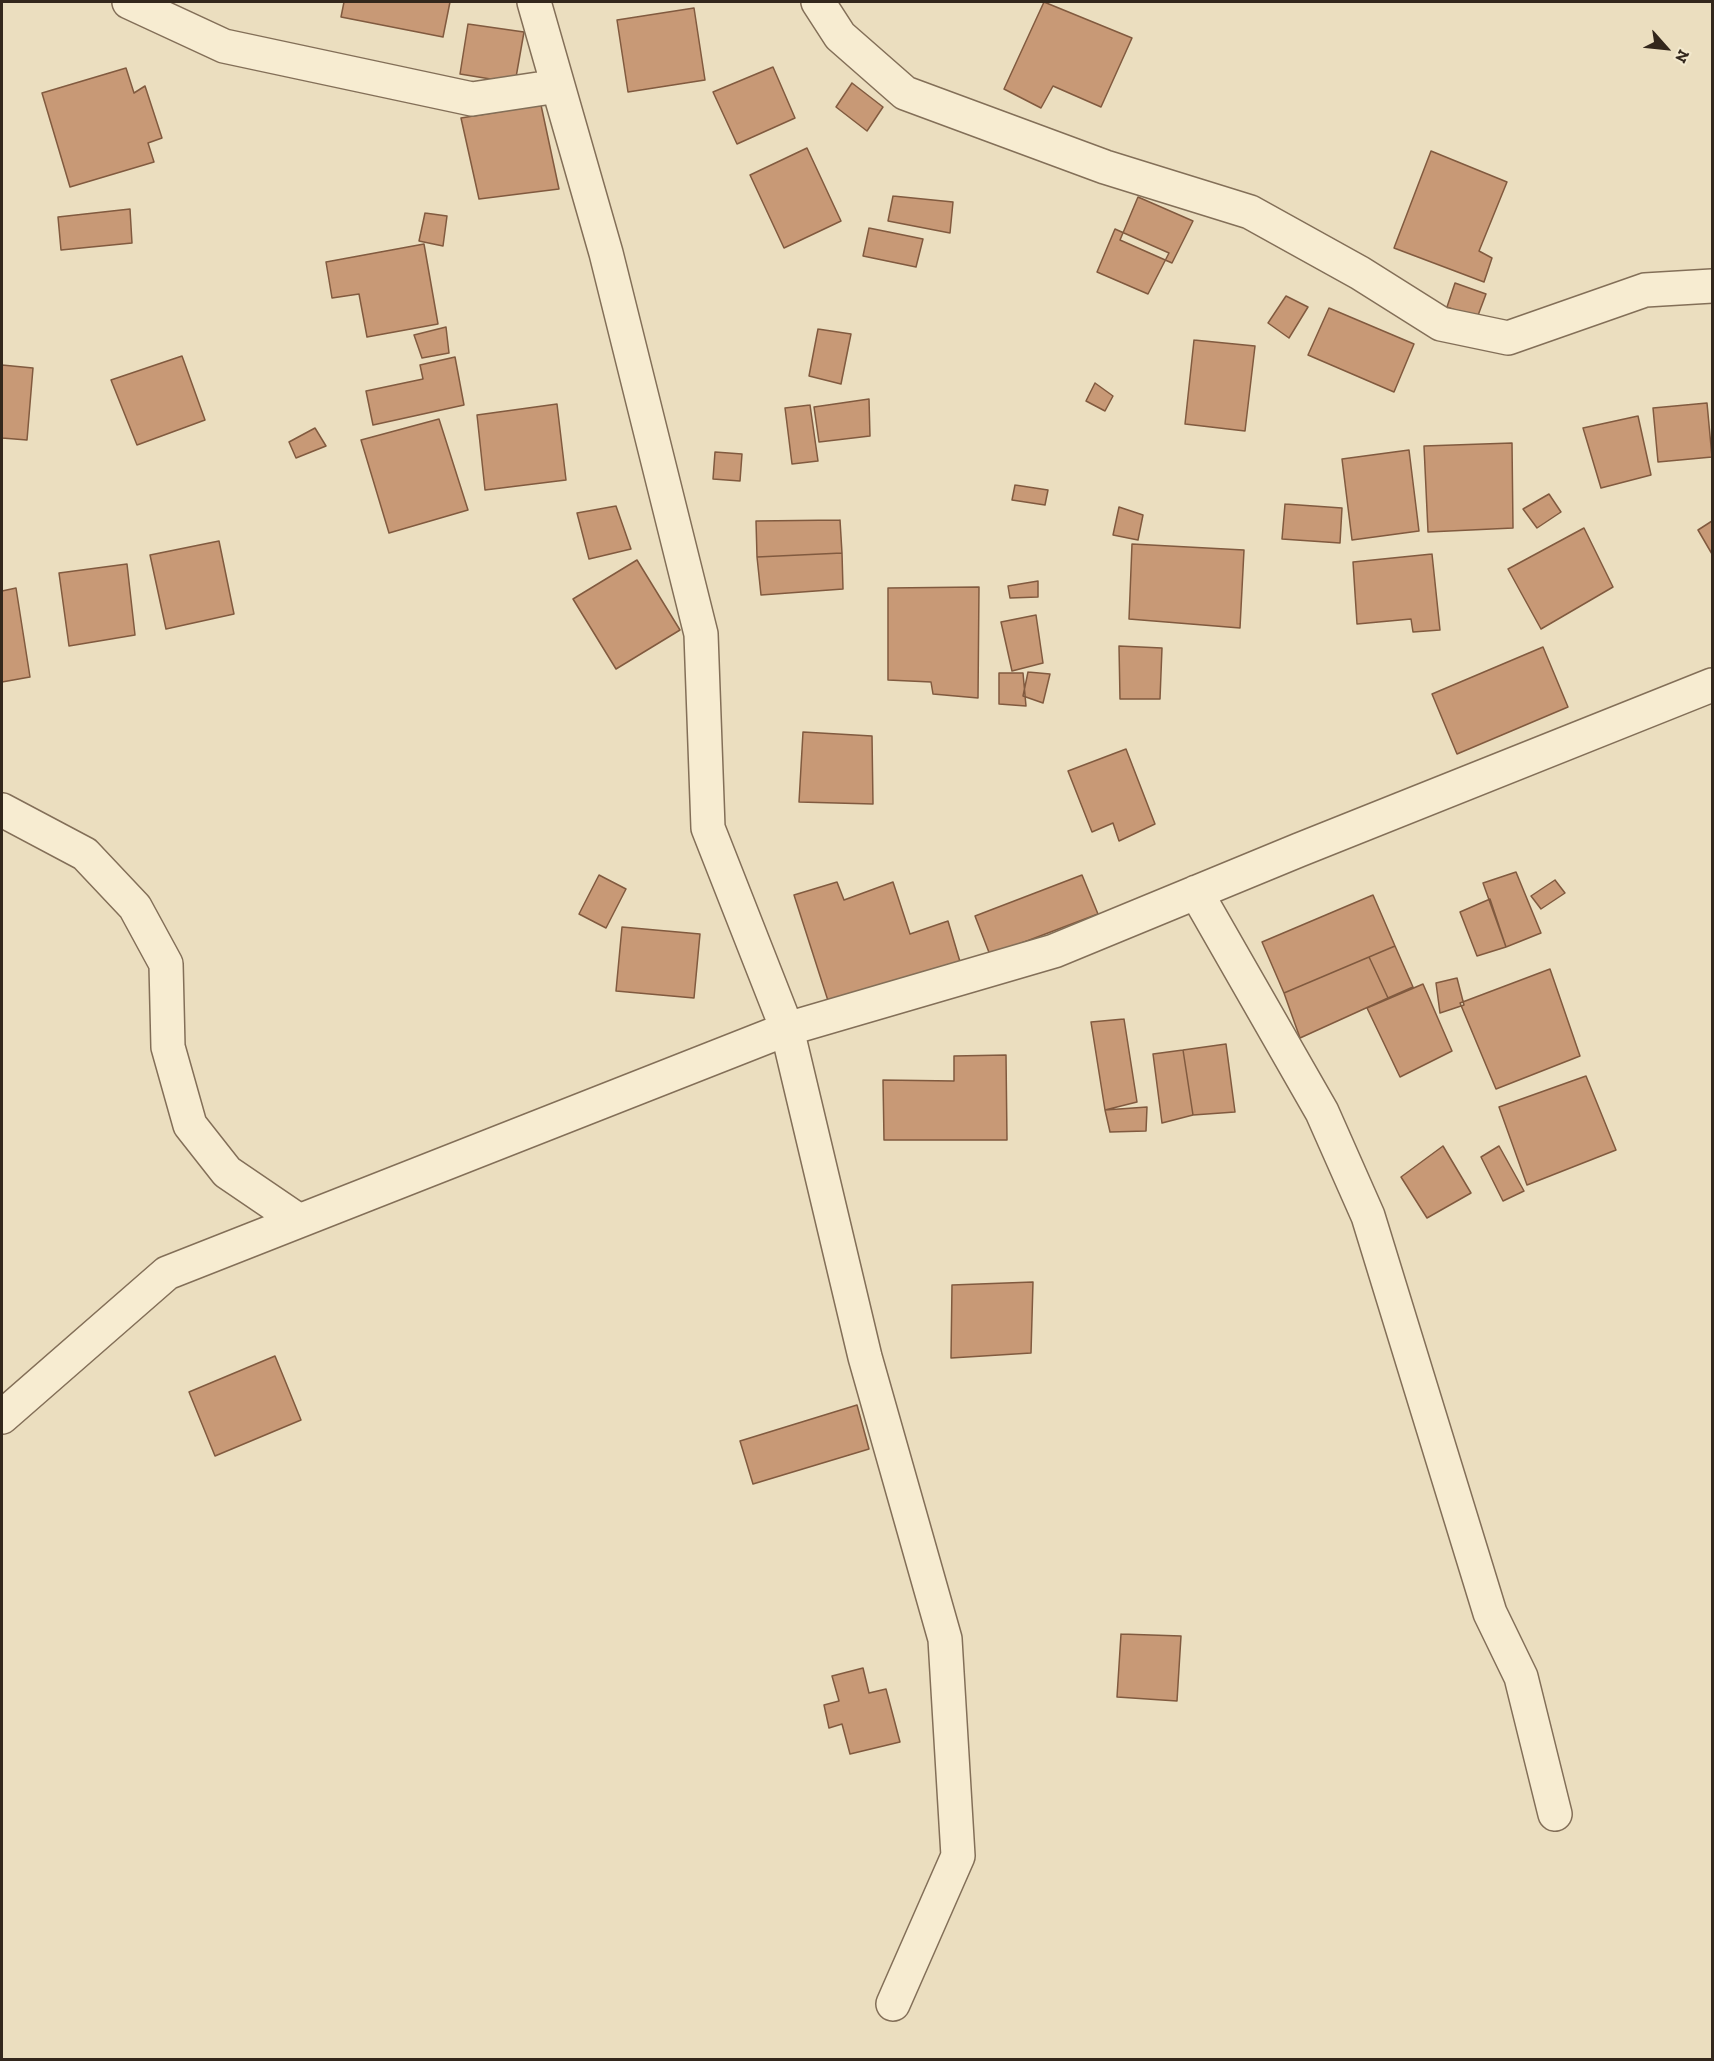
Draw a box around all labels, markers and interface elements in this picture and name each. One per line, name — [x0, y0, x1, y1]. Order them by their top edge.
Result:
north arrow — [1636, 18, 1696, 78]
text: N — [1671, 47, 1694, 66]

